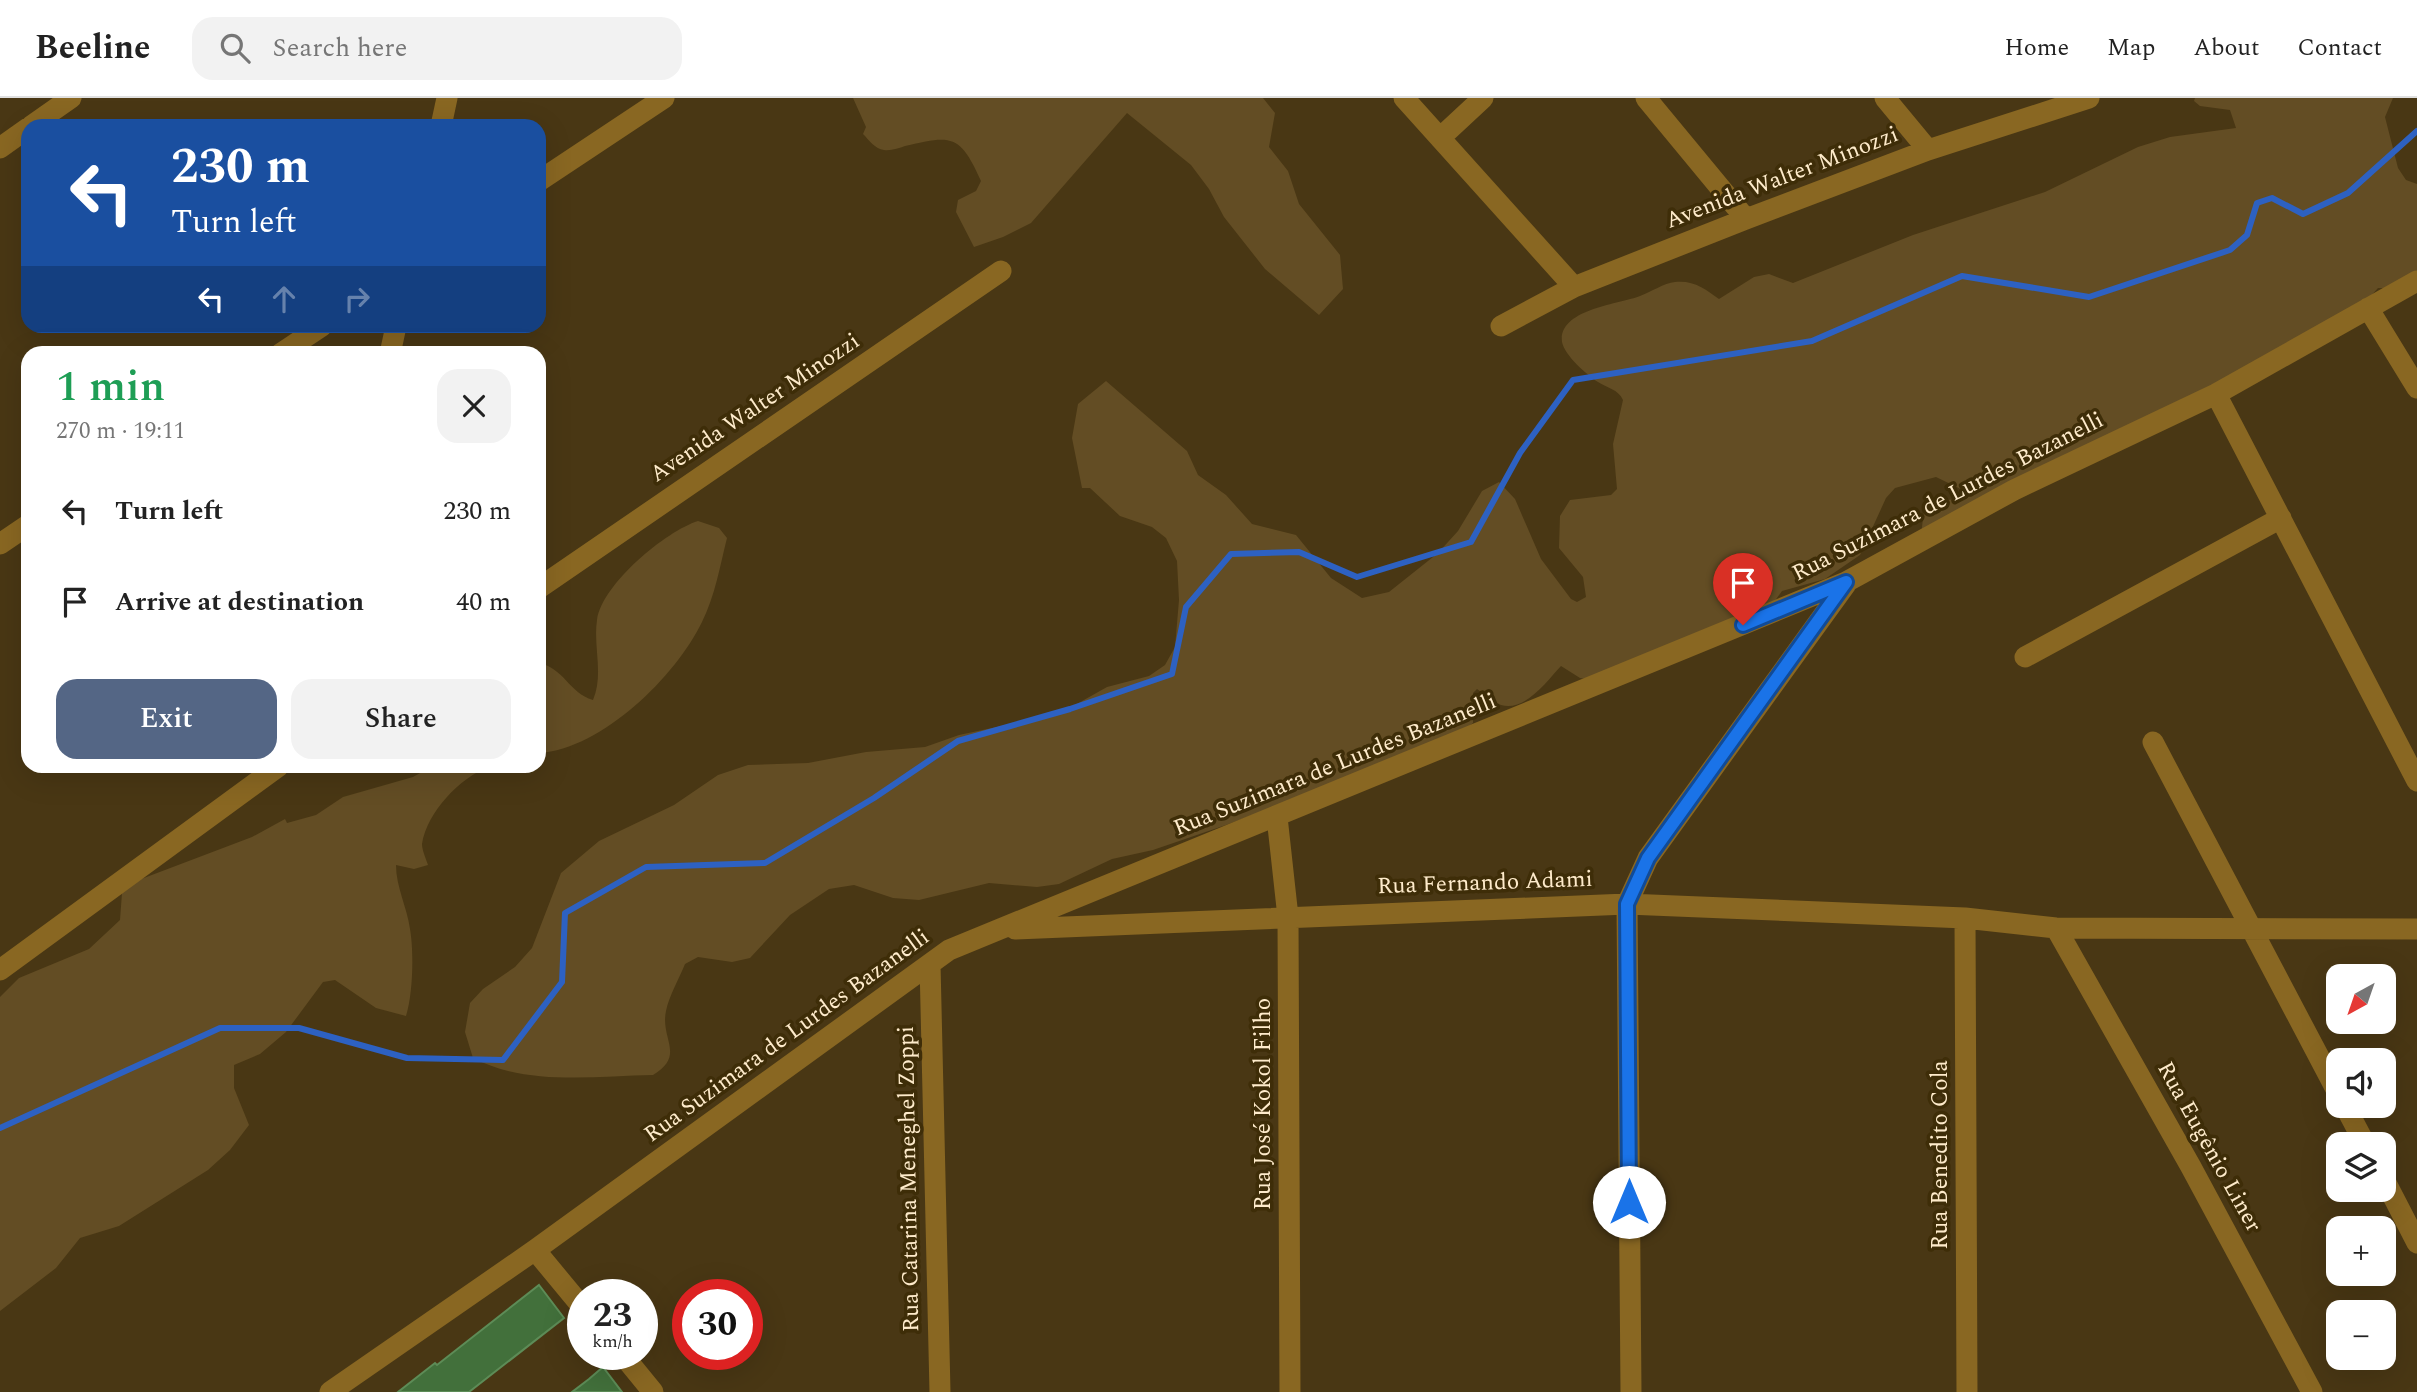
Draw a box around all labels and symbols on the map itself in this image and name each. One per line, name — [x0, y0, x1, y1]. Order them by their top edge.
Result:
street label: Avenida Walter Minozzi — [1660, 117, 1904, 239]
street label: Avenida Walter Minozzi — [643, 324, 867, 492]
street label: Rua Suzimara de Lurdes Bazanelli — [1786, 403, 2110, 591]
pin — [1713, 553, 1773, 625]
street label: Rua Suzimara de Lurdes Bazanelli — [1168, 684, 1502, 846]
street label: Rua Fernando Adami — [1377, 862, 1593, 904]
street label: Rua Suzimara de Lurdes Bazanelli — [637, 920, 937, 1152]
north arrow — [2326, 964, 2396, 1034]
street label: Rua José Kokol Filho — [1246, 998, 1281, 1210]
street label: Rua Catarina Meneghel Zoppi — [889, 1026, 929, 1332]
street label: Rua Eugênio Liner — [2148, 1055, 2270, 1239]
street label: Rua Benedito Cola — [1923, 1060, 1958, 1250]
position arrow — [1592, 1165, 1666, 1239]
speed limit sign: 30 — [672, 1279, 763, 1370]

